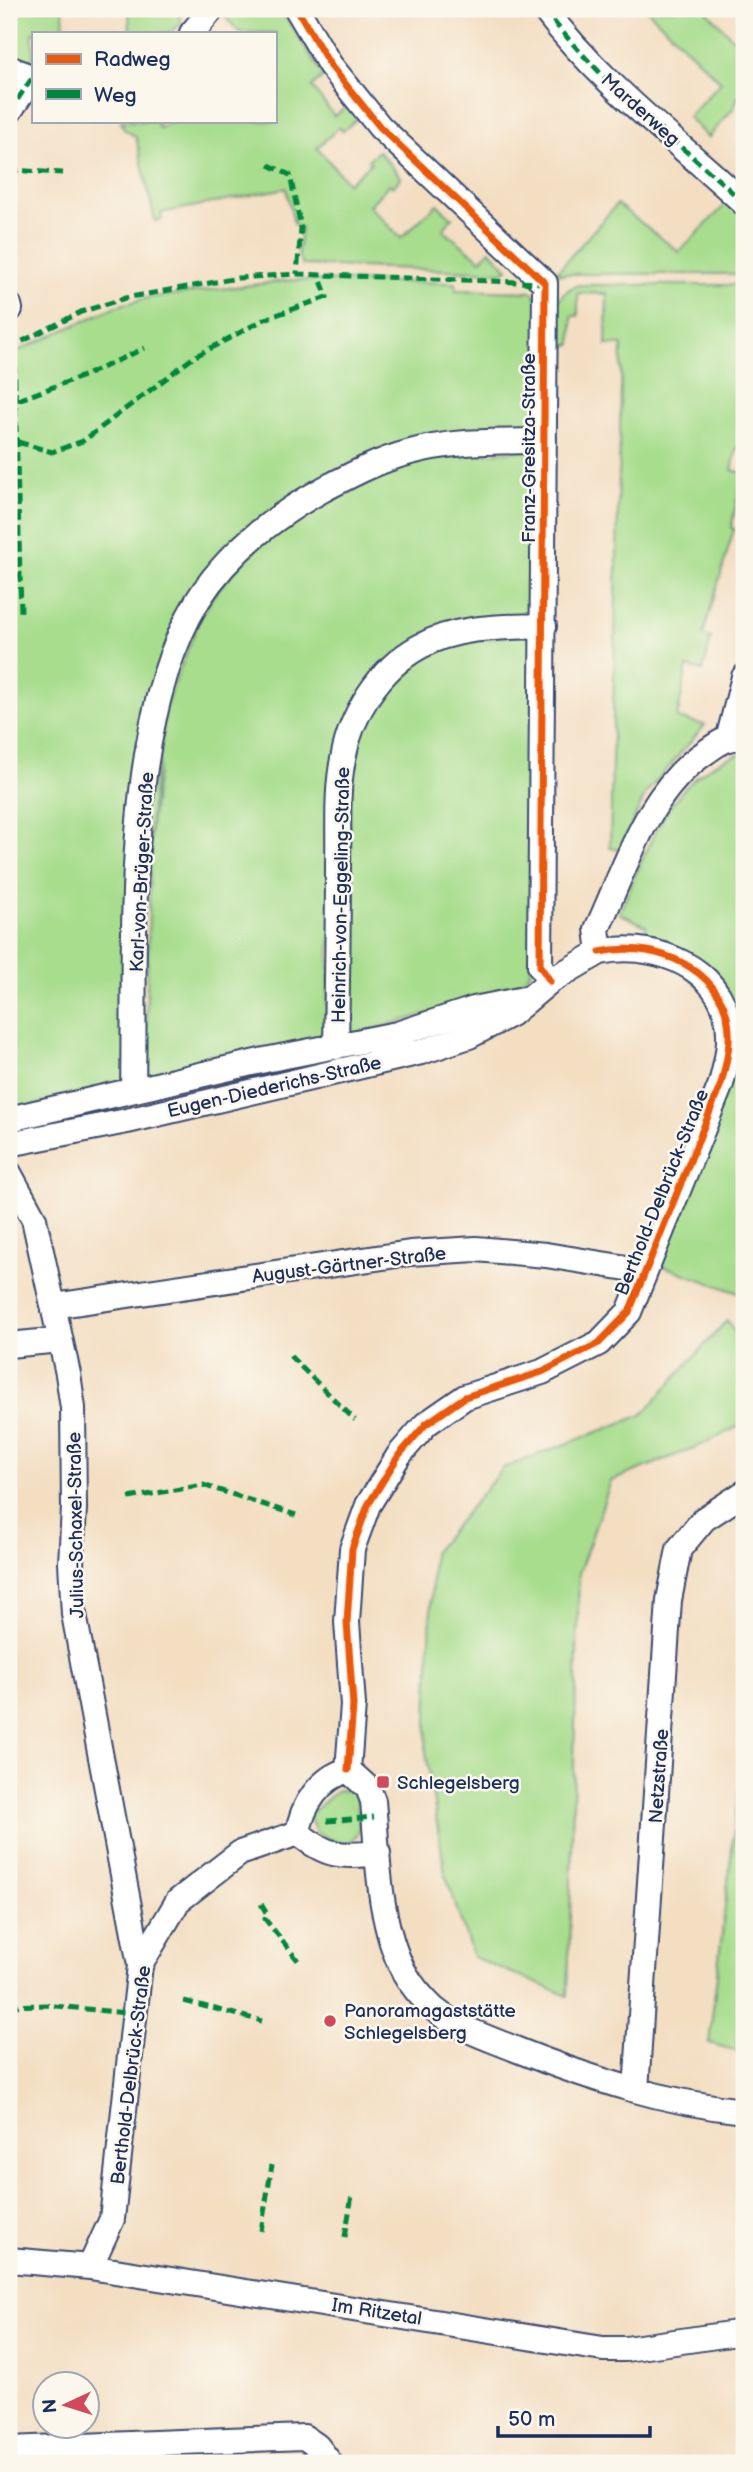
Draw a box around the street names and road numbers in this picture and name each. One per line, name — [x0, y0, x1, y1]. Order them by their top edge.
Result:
street label: Marderweg — [596, 69, 684, 151]
street label: Franz-Gresitza-Straße — [518, 353, 541, 543]
street label: Heinrich-von-Eggeling-Straße — [328, 767, 355, 1023]
street label: Karl-von-Brüger-Straße — [126, 771, 159, 973]
street label: Eugen-Diederichs-Straße — [165, 1052, 384, 1123]
street label: Berthold-Delbrück-Straße — [610, 1086, 714, 1299]
street label: August-Gärtner-Straße — [251, 1242, 448, 1289]
street label: Julius-Schaxel-Straße — [63, 1432, 90, 1618]
street label: Netzstraße — [645, 1728, 674, 1824]
street label: Berthold-Delbrück-Straße — [107, 1964, 156, 2186]
street label: Im Ritzetal — [330, 2294, 423, 2331]

